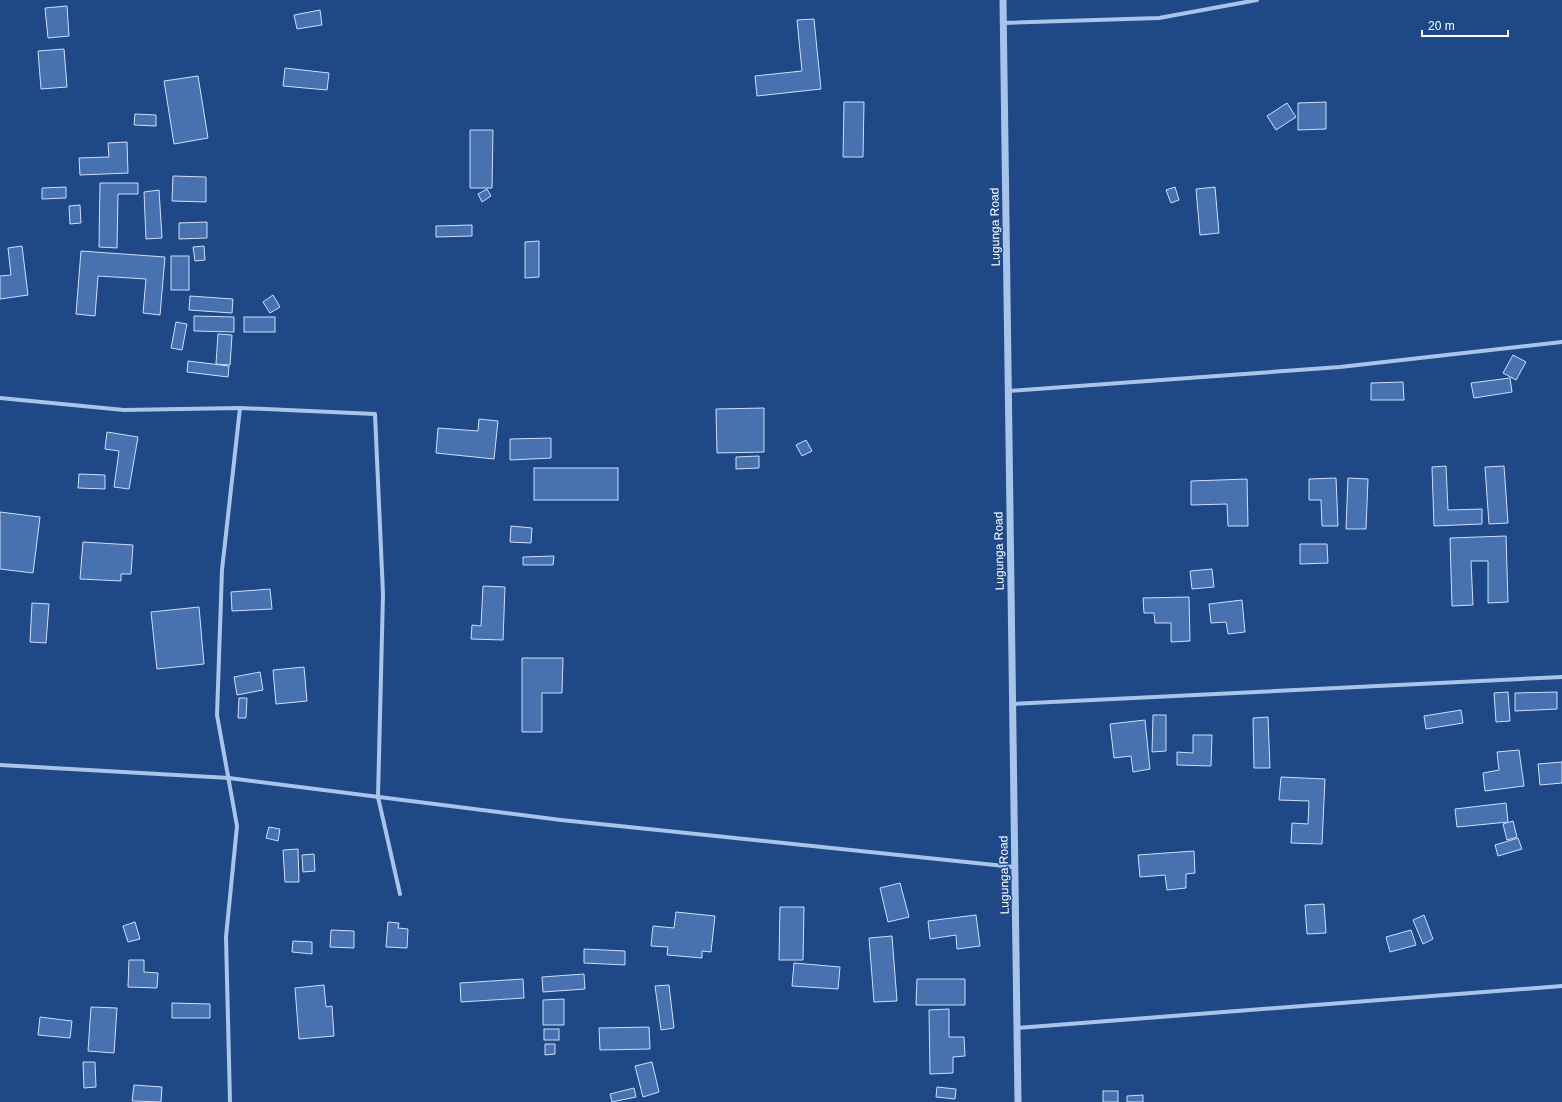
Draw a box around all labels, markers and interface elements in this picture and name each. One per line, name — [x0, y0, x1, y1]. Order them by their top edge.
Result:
scale bar — [1422, 12, 1508, 38]
text: 20 m — [1428, 19, 1455, 33]
street label: Lugunga Road — [987, 188, 1003, 266]
street label: Lugunga Road — [991, 512, 1007, 590]
street label: Lugunga Road — [996, 836, 1012, 914]

